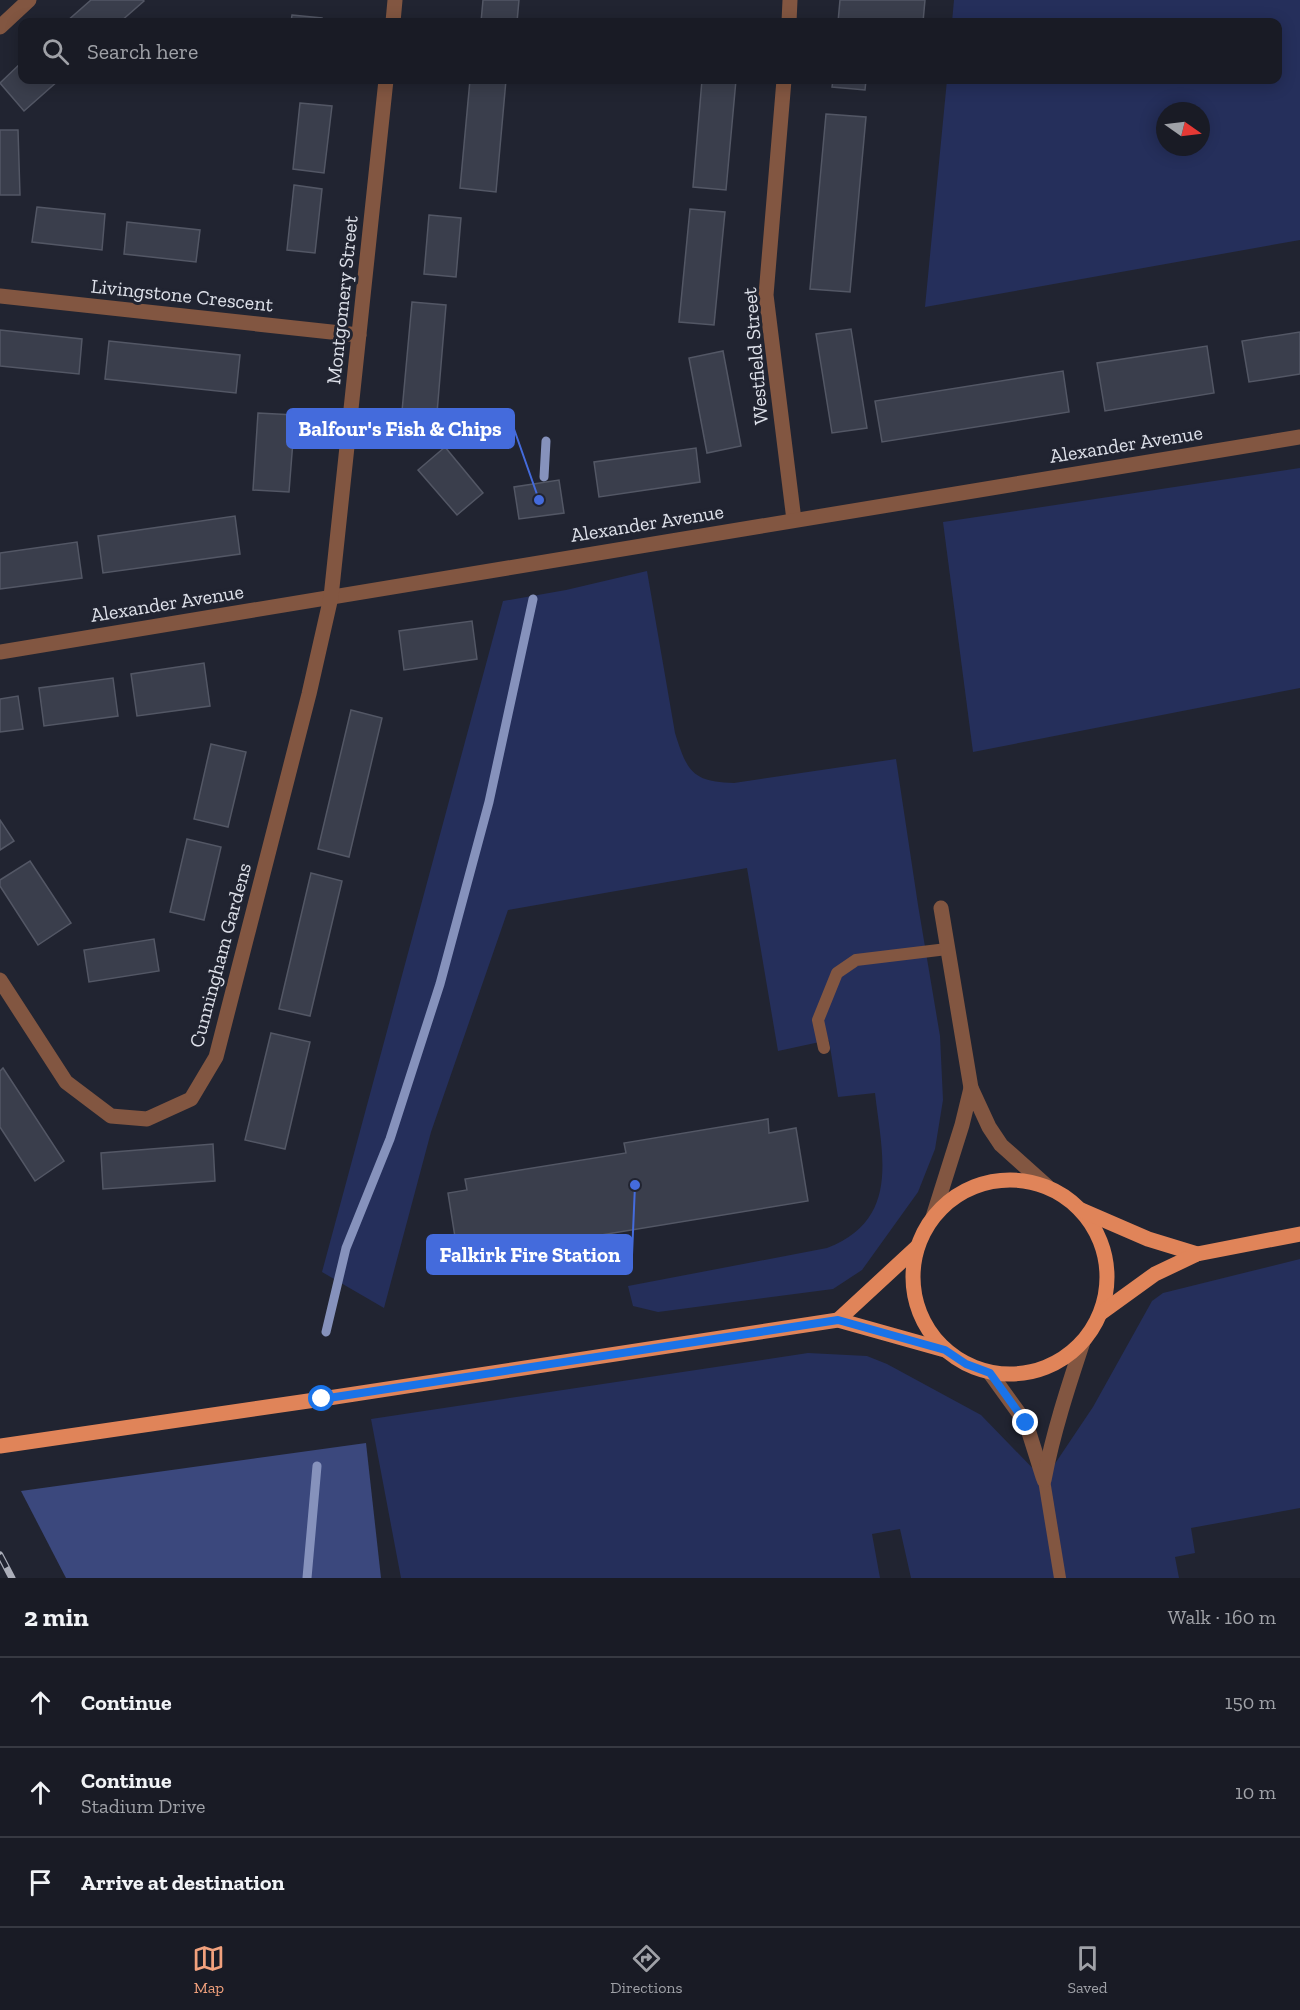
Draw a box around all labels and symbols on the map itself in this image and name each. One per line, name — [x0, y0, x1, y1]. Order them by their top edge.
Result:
north arrow — [1156, 102, 1210, 156]
street label: Montgomery Street — [321, 214, 363, 386]
street label: Livingstone Crescent — [90, 273, 275, 317]
street label: Westfield Street — [737, 286, 773, 426]
callout: Balfour's Fish & Chips — [287, 409, 514, 448]
text: Balfour's Fish & Chips — [298, 416, 502, 441]
street label: Alexander Avenue — [1048, 420, 1204, 468]
street label: Alexander Avenue — [569, 499, 725, 547]
street label: Alexander Avenue — [89, 579, 245, 627]
street label: Cunningham Gardens — [184, 860, 256, 1050]
callout: Falkirk Fire Station — [427, 1235, 632, 1274]
text: Falkirk Fire Station — [439, 1242, 621, 1267]
route start — [308, 1385, 334, 1411]
route end — [1012, 1409, 1038, 1435]

